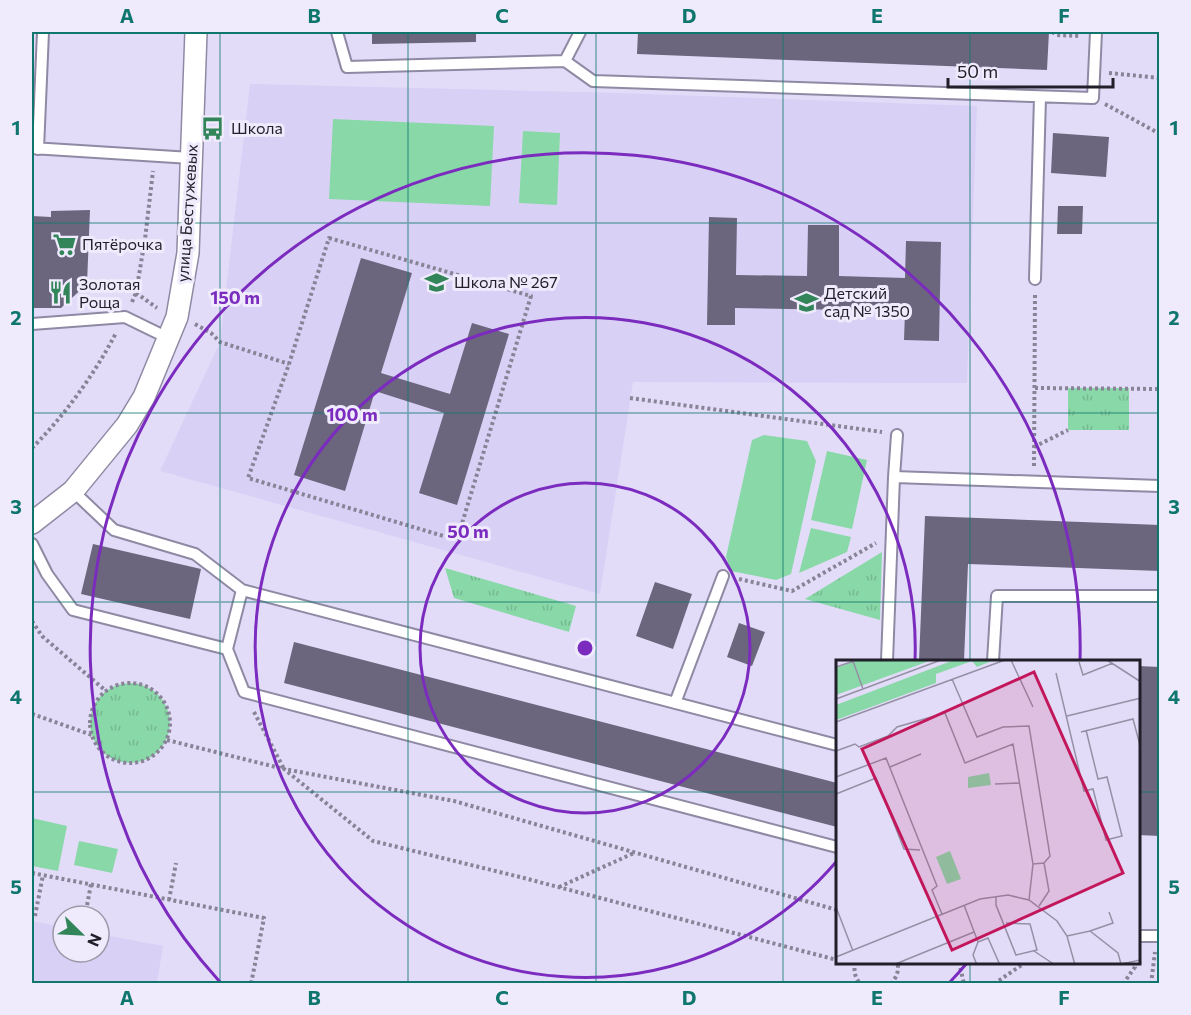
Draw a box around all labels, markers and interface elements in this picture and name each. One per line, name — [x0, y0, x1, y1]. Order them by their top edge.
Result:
text: A — [120, 3, 134, 27]
text: B — [307, 3, 321, 27]
text: C — [495, 3, 509, 27]
text: D — [682, 3, 696, 27]
text: E — [871, 3, 883, 27]
text: F — [1058, 3, 1070, 27]
scale bar — [948, 51, 1113, 89]
text: 50 m — [957, 60, 998, 82]
text: 1 — [11, 115, 21, 139]
bus stop icon: Школа — [200, 115, 226, 141]
text: 1 — [1169, 115, 1179, 139]
place label: Школа — [231, 118, 283, 137]
street label: улица Бестужевых — [172, 143, 201, 283]
supermarket icon: Пятёрочка — [51, 231, 77, 257]
place label: Пятёрочка — [82, 234, 162, 253]
school or university icon: Школа № 267 — [423, 269, 449, 295]
place label: Школа № 267 — [454, 272, 558, 291]
place label: Золотая Роща — [79, 274, 141, 311]
restaurant icon: Золотая Роща — [48, 280, 74, 306]
place label: Детский сад № 1350 — [824, 283, 910, 320]
text: 150 m — [210, 286, 260, 308]
school or university icon: Детский сад № 1350 — [793, 289, 819, 315]
text: 2 — [10, 305, 22, 329]
text: 2 — [1168, 305, 1180, 329]
text: 100 m — [326, 403, 378, 425]
text: 3 — [10, 494, 22, 518]
text: 3 — [1168, 494, 1180, 518]
text: 50 m — [447, 520, 489, 542]
centre of rings — [575, 638, 595, 658]
inset map — [836, 660, 1140, 964]
text: 4 — [10, 684, 22, 708]
text: 4 — [1168, 684, 1180, 708]
text: 5 — [10, 874, 22, 898]
text: 5 — [1168, 874, 1180, 898]
north arrow — [51, 904, 111, 964]
text: N — [84, 931, 106, 950]
text: A — [120, 985, 134, 1009]
text: B — [307, 985, 321, 1009]
text: C — [495, 985, 509, 1009]
text: D — [682, 985, 696, 1009]
text: E — [871, 985, 883, 1009]
text: F — [1058, 985, 1070, 1009]

